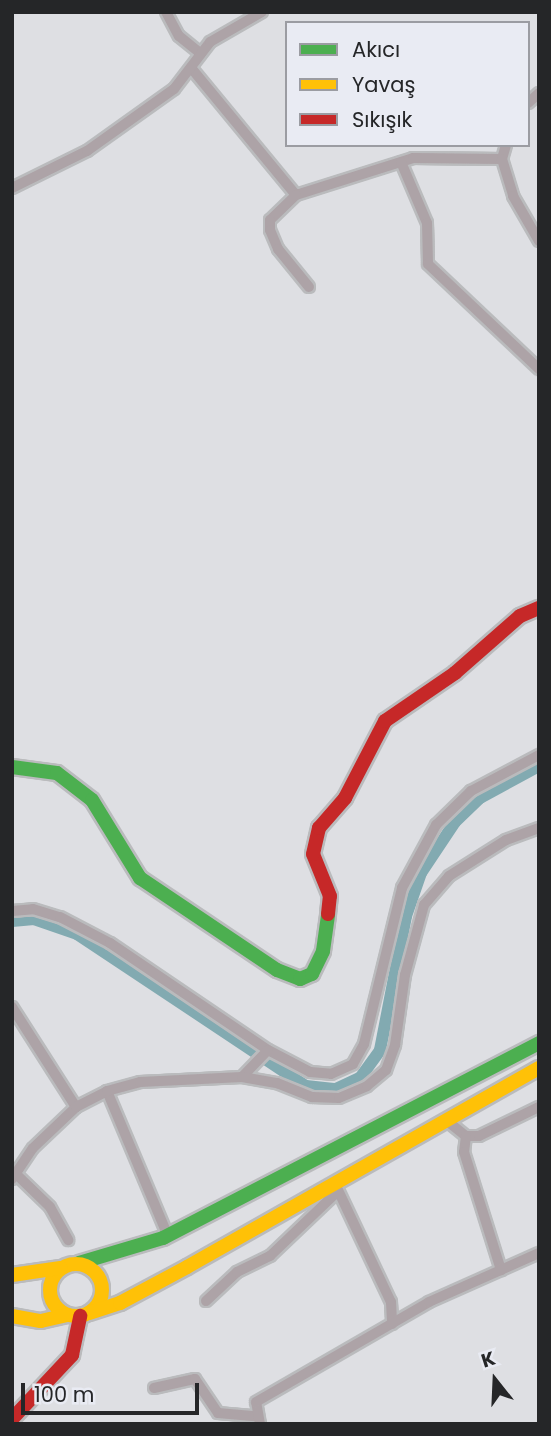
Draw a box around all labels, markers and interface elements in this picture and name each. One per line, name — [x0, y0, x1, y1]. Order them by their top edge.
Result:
legend — [285, 21, 530, 147]
text: Akıcı — [352, 35, 400, 64]
text: Yavaş — [352, 70, 415, 99]
text: Sıkışık — [352, 105, 412, 134]
north arrow — [460, 1345, 530, 1415]
text: K — [478, 1345, 499, 1374]
scale bar — [24, 1370, 203, 1414]
text: 100 m — [34, 1380, 94, 1409]

